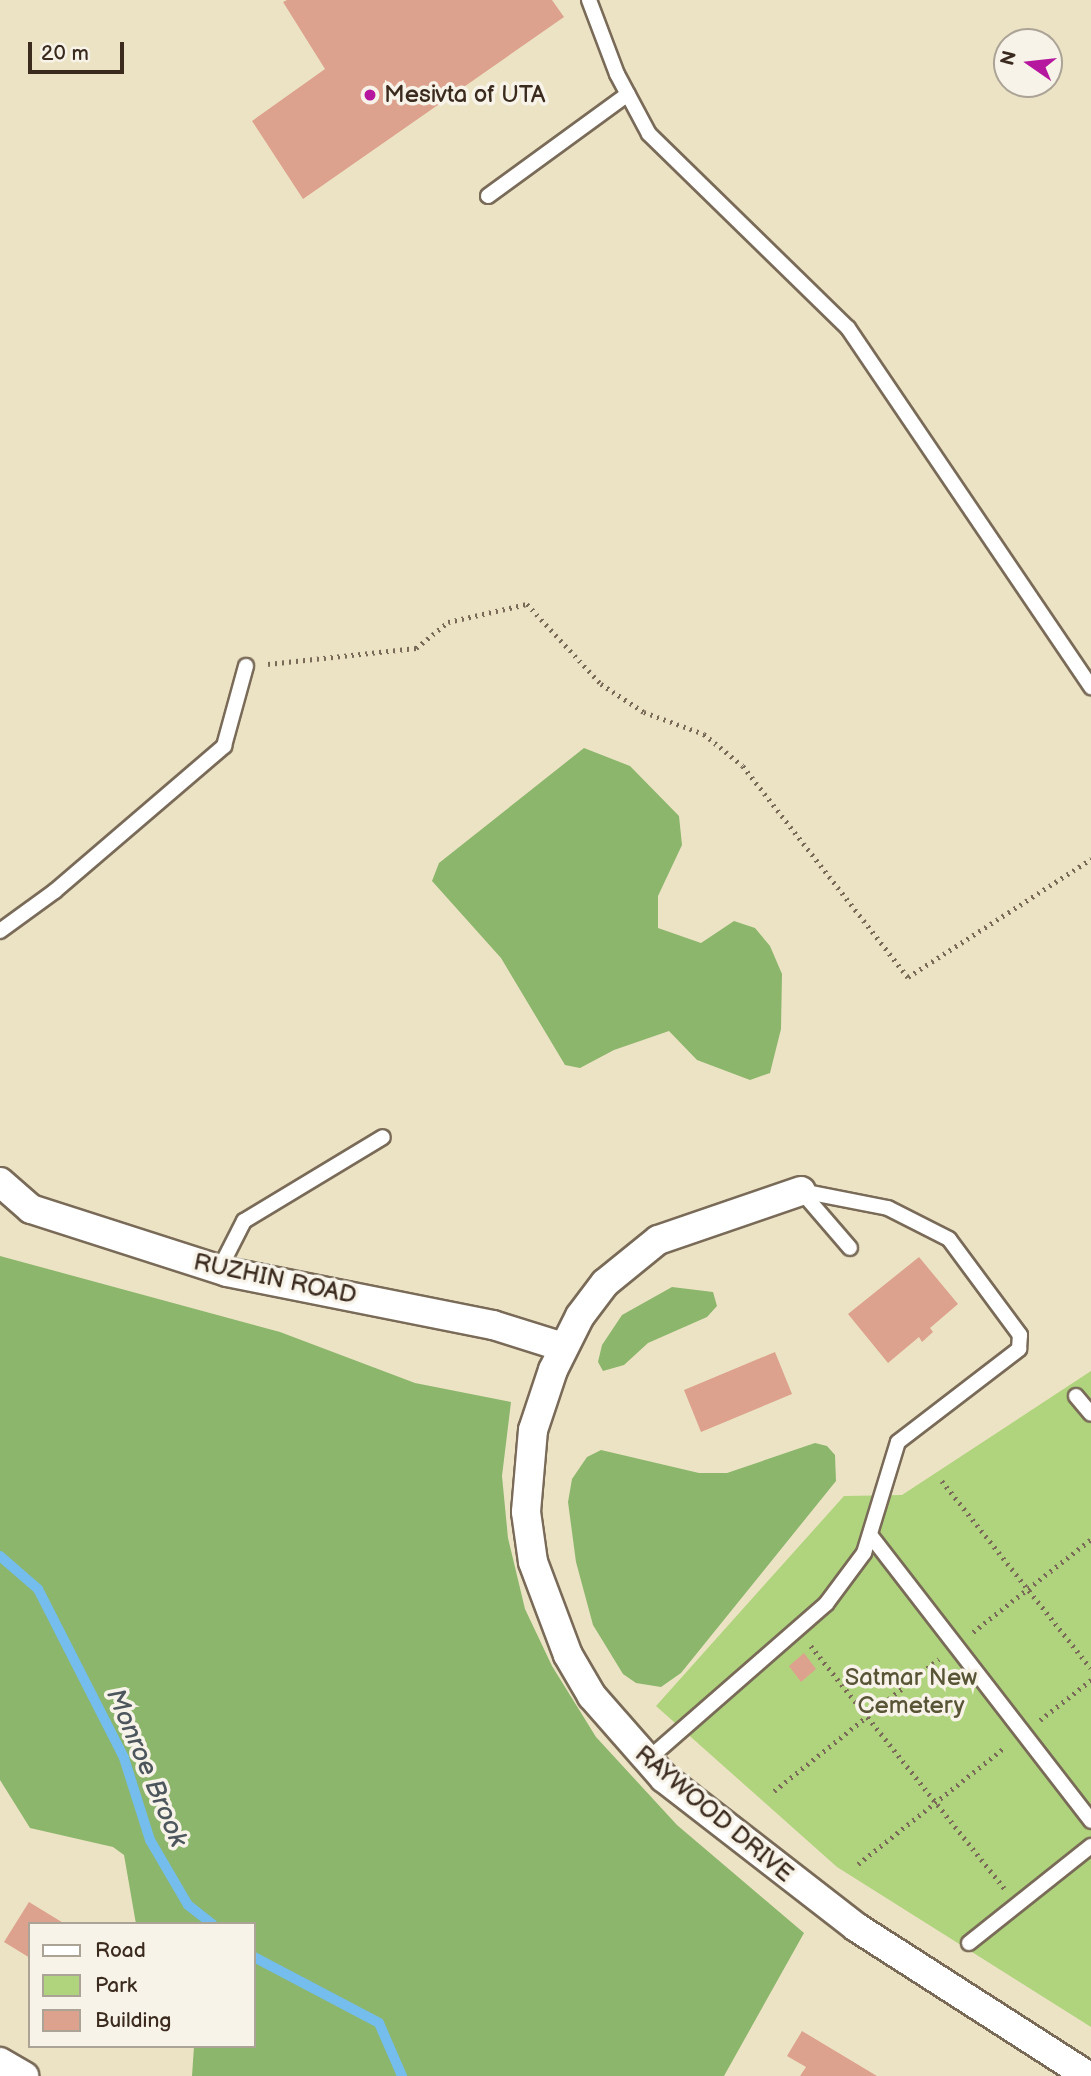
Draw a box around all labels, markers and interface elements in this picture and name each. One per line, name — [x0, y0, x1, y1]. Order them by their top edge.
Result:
scale bar — [32, 28, 128, 72]
north arrow — [993, 28, 1063, 98]
text: 20 m — [41, 41, 89, 66]
text: N — [996, 49, 1022, 68]
place label: Mesivta of UTA — [384, 81, 545, 109]
marker: Mesivta of UTA — [362, 87, 378, 103]
street label: RUZHIN ROAD — [191, 1248, 359, 1310]
park label: Satmar New Cemetery — [845, 1664, 977, 1720]
water label: Monroe Brook — [99, 1684, 193, 1852]
street label: RAYWOOD DRIVE — [629, 1740, 799, 1888]
legend — [28, 1922, 256, 2048]
text: Road — [95, 1938, 146, 1963]
text: Park — [95, 1973, 137, 1998]
text: Building — [95, 2008, 171, 2033]

